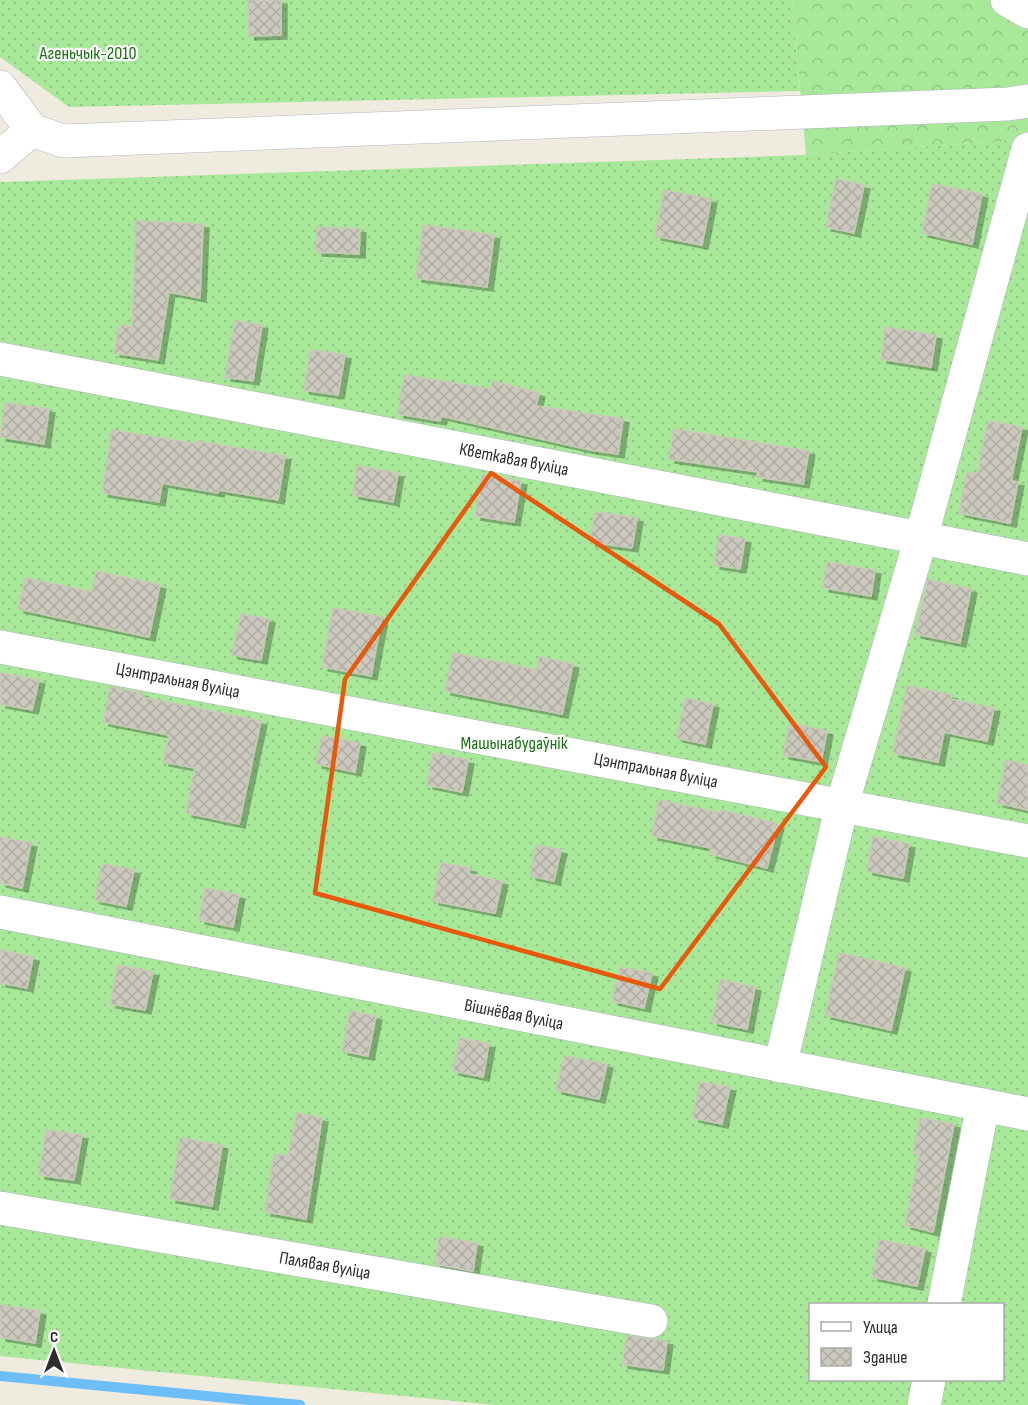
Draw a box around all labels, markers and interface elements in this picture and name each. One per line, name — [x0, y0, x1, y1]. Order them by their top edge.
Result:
park label: Агеньчык-2010 — [38, 43, 137, 64]
street label: Кветкавая вуліца — [458, 439, 570, 480]
street label: Цэнтральная вуліца — [114, 658, 242, 703]
park label: Машынабудаўнік — [461, 733, 568, 754]
street label: Цэнтральная вуліца — [592, 748, 720, 793]
street label: Вішнёвая вуліца — [463, 995, 565, 1034]
street label: Палявая вуліца — [278, 1247, 372, 1284]
legend — [809, 1303, 1004, 1381]
text: Улица — [863, 1317, 898, 1338]
north arrow — [24, 1321, 84, 1381]
text: С — [50, 1328, 58, 1347]
text: Здание — [863, 1347, 908, 1368]

